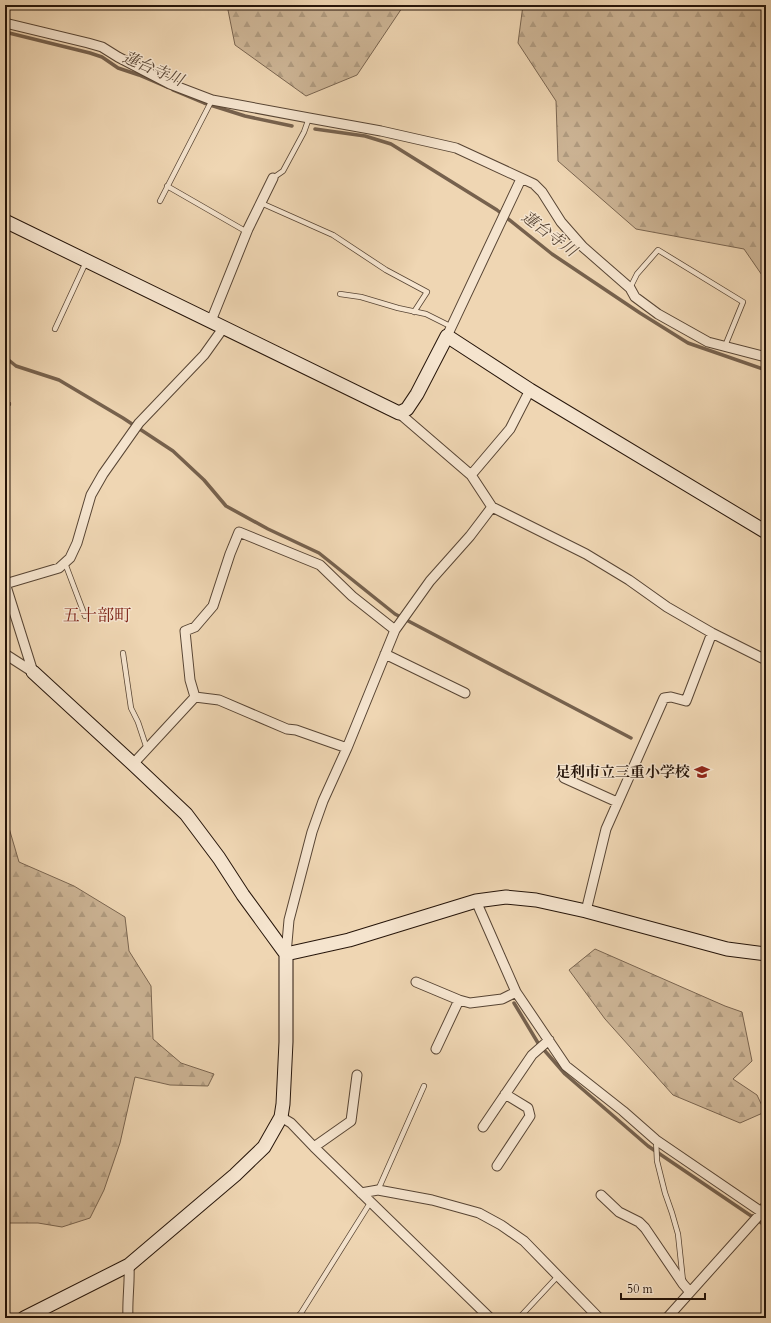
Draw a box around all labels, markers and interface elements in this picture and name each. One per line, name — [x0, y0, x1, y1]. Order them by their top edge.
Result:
water label: 蓮台寺川 — [119, 46, 189, 92]
water label: 蓮台寺川 — [517, 206, 583, 263]
district label: 五十部町 — [63, 604, 131, 627]
place label: 足利市立三重小学校 — [555, 762, 690, 782]
school or university icon: 足利市立三重小学校 — [693, 763, 711, 781]
scale bar — [621, 1275, 705, 1301]
text: 50 m — [627, 1281, 654, 1297]

